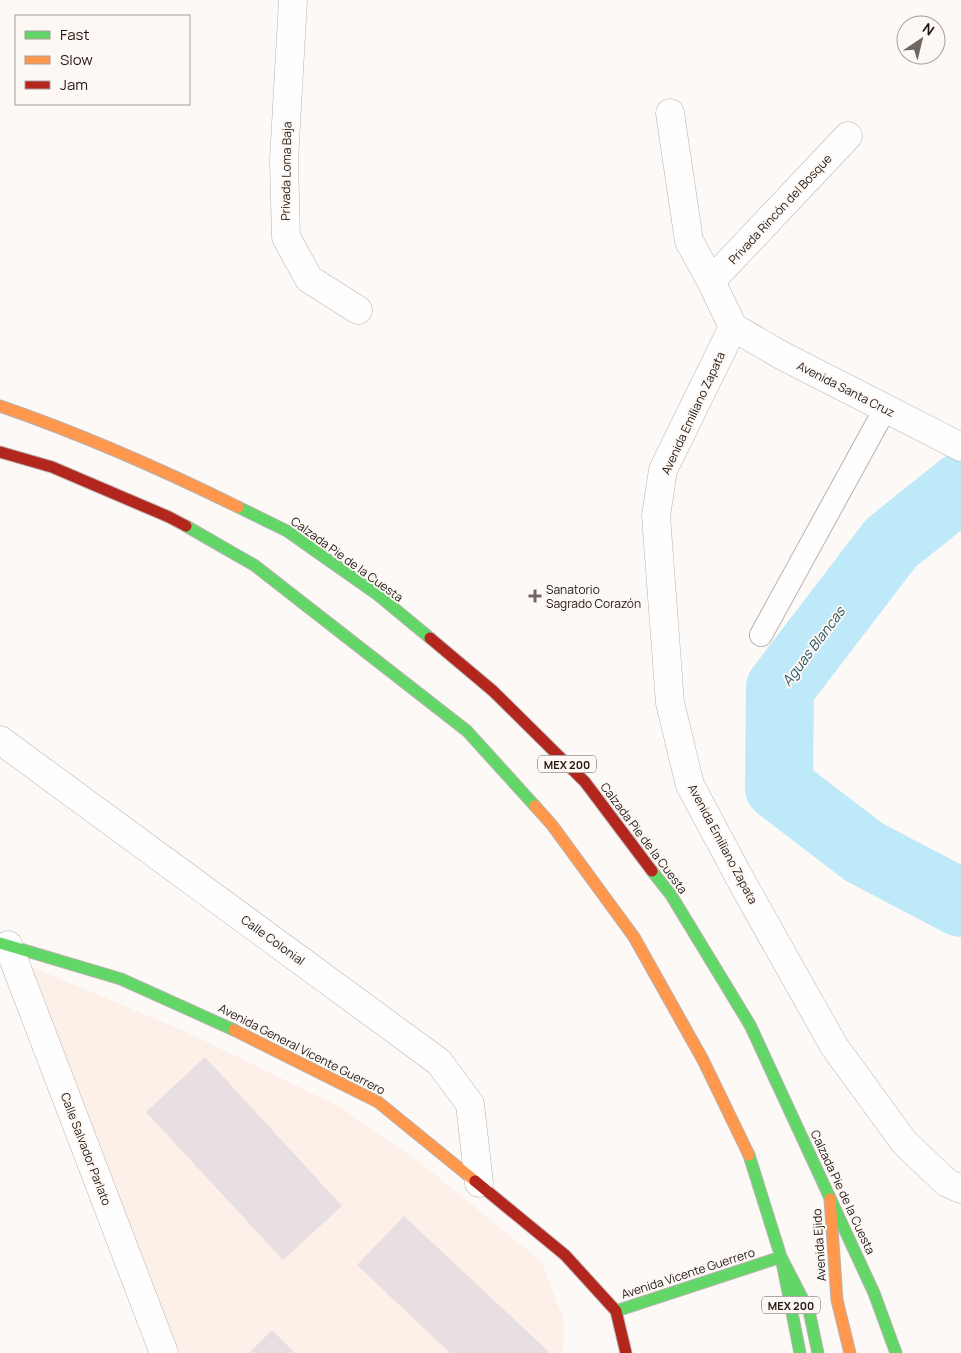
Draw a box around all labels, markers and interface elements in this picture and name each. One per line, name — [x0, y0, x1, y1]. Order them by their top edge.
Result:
legend — [15, 15, 190, 105]
north arrow — [896, 15, 946, 65]
text: N — [919, 18, 938, 40]
text: Fast — [60, 24, 89, 45]
text: Slow — [60, 49, 93, 70]
text: Jam — [60, 74, 88, 95]
street label: Privada Loma Baja — [277, 121, 295, 221]
street label: Privada Rincón del Bosque — [724, 150, 836, 268]
street label: Avenida Emiliano Zapata — [657, 349, 729, 477]
street label: Avenida Santa Cruz — [794, 357, 898, 421]
street label: Calzada Pie de la Cuesta — [287, 512, 407, 606]
place label: Sanatorio Sagrado Corazón — [546, 581, 641, 612]
marker: Sanatorio Sagrado Corazón — [528, 589, 542, 603]
water label: Aguas Blancas — [777, 601, 850, 689]
road number: MEX 200 — [538, 756, 596, 772]
street label: Calzada Pie de la Cuesta — [597, 779, 691, 897]
street label: Avenida Emiliano Zapata — [684, 781, 762, 907]
street label: Calle Colonial — [238, 911, 308, 969]
street label: Avenida General Vicente Guerrero — [216, 999, 388, 1099]
street label: Calle Salvador Parlato — [57, 1090, 115, 1208]
street label: Calzada Pie de la Cuesta — [807, 1127, 879, 1257]
street label: Avenida Ejido — [808, 1208, 830, 1282]
street label: Avenida Vicente Guerrero — [619, 1243, 757, 1303]
road number: MEX 200 — [762, 1296, 820, 1314]

